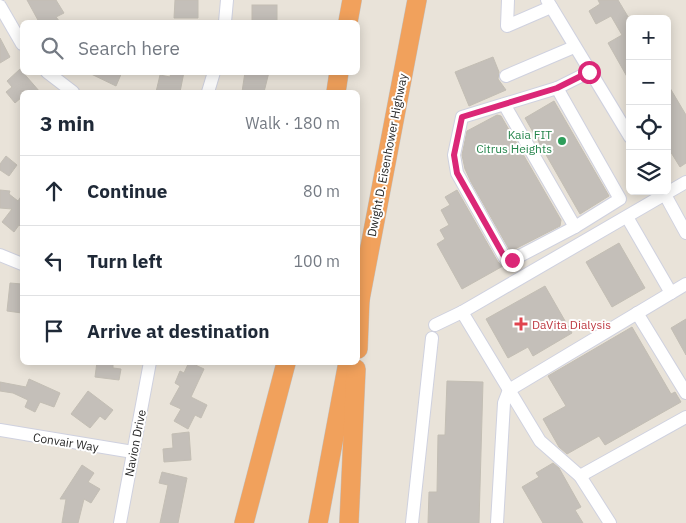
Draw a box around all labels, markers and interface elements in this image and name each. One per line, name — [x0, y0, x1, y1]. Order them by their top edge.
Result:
map controls — [626, 15, 671, 195]
button: + — [626, 15, 671, 60]
search box — [20, 20, 360, 75]
icon: search — [38, 34, 66, 62]
text: Search here — [78, 36, 180, 60]
button: − — [626, 60, 671, 105]
route start — [578, 61, 601, 84]
street label: Dwight D. Eisenhower Highway — [364, 72, 410, 238]
button: locate — [626, 105, 671, 150]
text: 3 min — [40, 109, 95, 137]
text: Walk · 180 m — [245, 113, 340, 133]
place label: Kaia FIT Citrus Heights — [476, 127, 552, 156]
marker: Kaia FIT Citrus Heights — [556, 135, 568, 147]
button: layers — [626, 150, 671, 195]
icon: ahead — [40, 177, 68, 205]
text: Continue — [87, 179, 167, 203]
text: 80 m — [303, 181, 340, 201]
icon: left — [40, 247, 68, 275]
text: Turn left — [87, 249, 163, 273]
route end — [501, 249, 524, 272]
text: 100 m — [293, 251, 340, 271]
icon: arrive — [40, 317, 68, 345]
marker: DaVita Dialysis — [514, 317, 528, 331]
place label: DaVita Dialysis — [532, 317, 611, 332]
text: Arrive at destination — [87, 319, 270, 343]
street label: Navion Drive — [121, 408, 149, 478]
street label: Convair Way — [32, 429, 100, 455]

